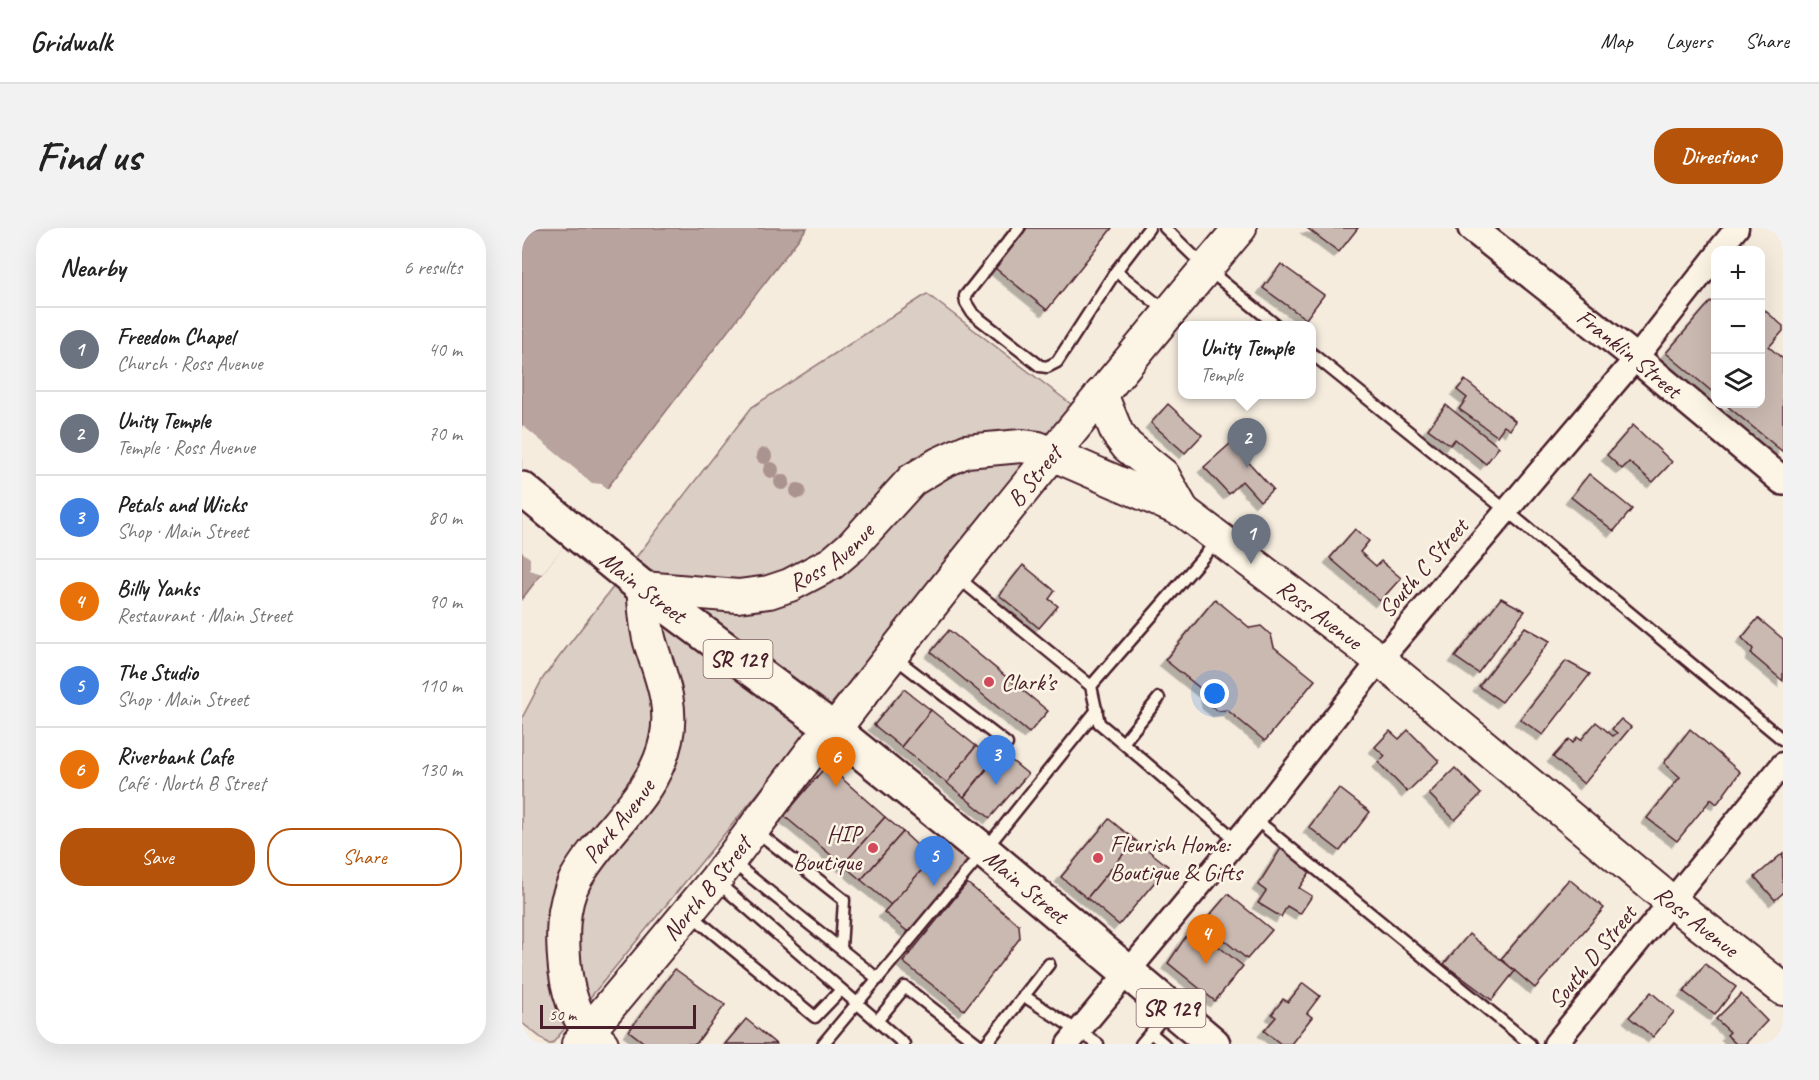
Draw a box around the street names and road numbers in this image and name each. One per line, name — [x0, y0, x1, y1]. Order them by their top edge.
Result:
street label: Franklin Street — [1571, 302, 1689, 406]
street label: B Street — [1001, 437, 1070, 513]
street label: South C Street — [1372, 511, 1476, 624]
street label: Ross Avenue — [784, 515, 882, 598]
street label: Main Street — [594, 544, 694, 631]
street label: Ross Avenue — [1271, 573, 1370, 657]
road number: SR 129 — [704, 640, 772, 678]
street label: Park Avenue — [576, 772, 663, 869]
street label: North B Street — [656, 828, 760, 947]
street label: Main Street — [978, 842, 1076, 932]
street label: Ross Avenue — [1648, 879, 1746, 965]
street label: South D Street — [1541, 898, 1644, 1015]
road number: SR 129 — [1136, 989, 1206, 1027]

